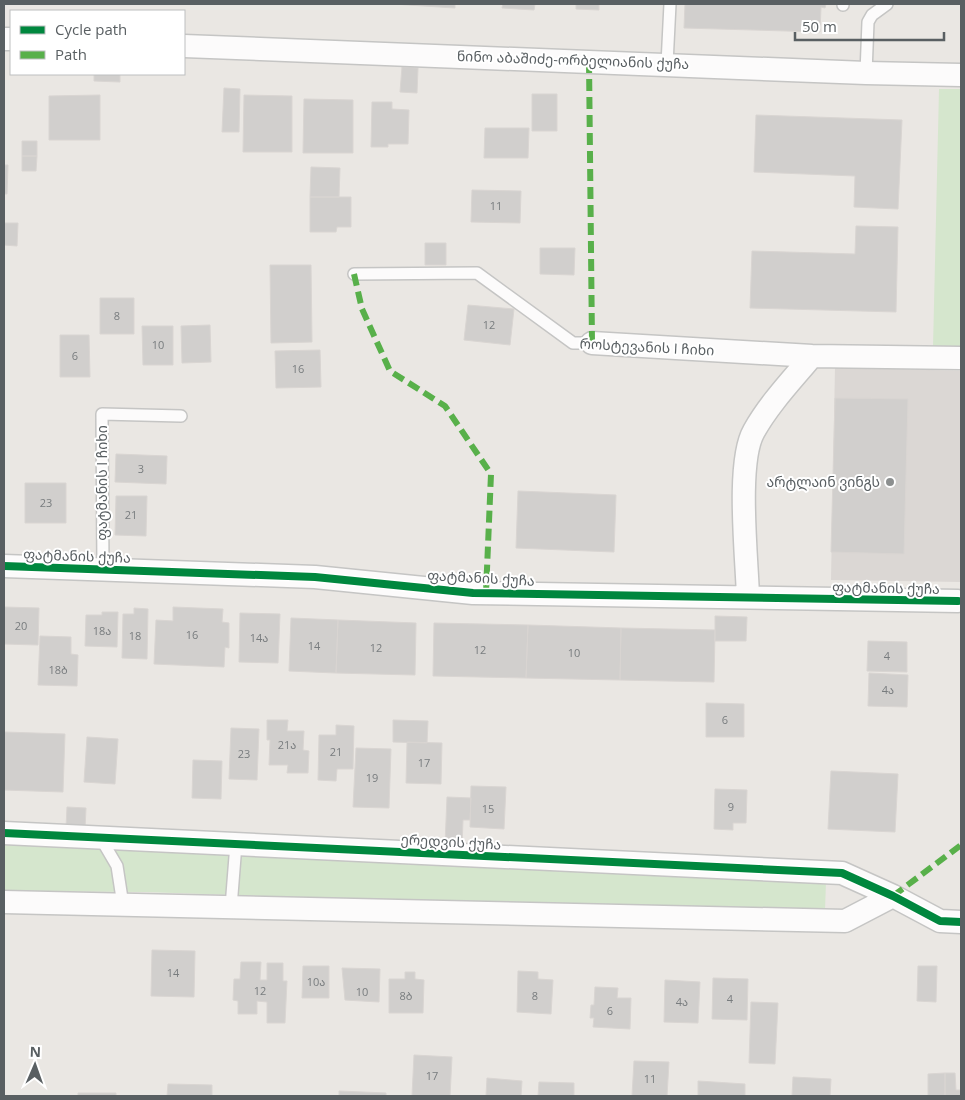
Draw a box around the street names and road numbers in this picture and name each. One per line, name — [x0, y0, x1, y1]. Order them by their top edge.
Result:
street label: ნინო აბაშიძე-ორბელიანის ქუჩა — [456, 46, 690, 73]
street label: როსტევანის I ჩიხი — [579, 333, 715, 360]
street label: ფატმანის I ჩიხი — [92, 425, 111, 541]
street label: ფატმანის ქუჩა — [23, 544, 131, 567]
street label: ფატმანის ქუჩა — [427, 565, 535, 590]
street label: ფატმანის ქუჩა — [832, 577, 940, 598]
street label: ერედვის ქუჩა — [400, 829, 502, 854]

